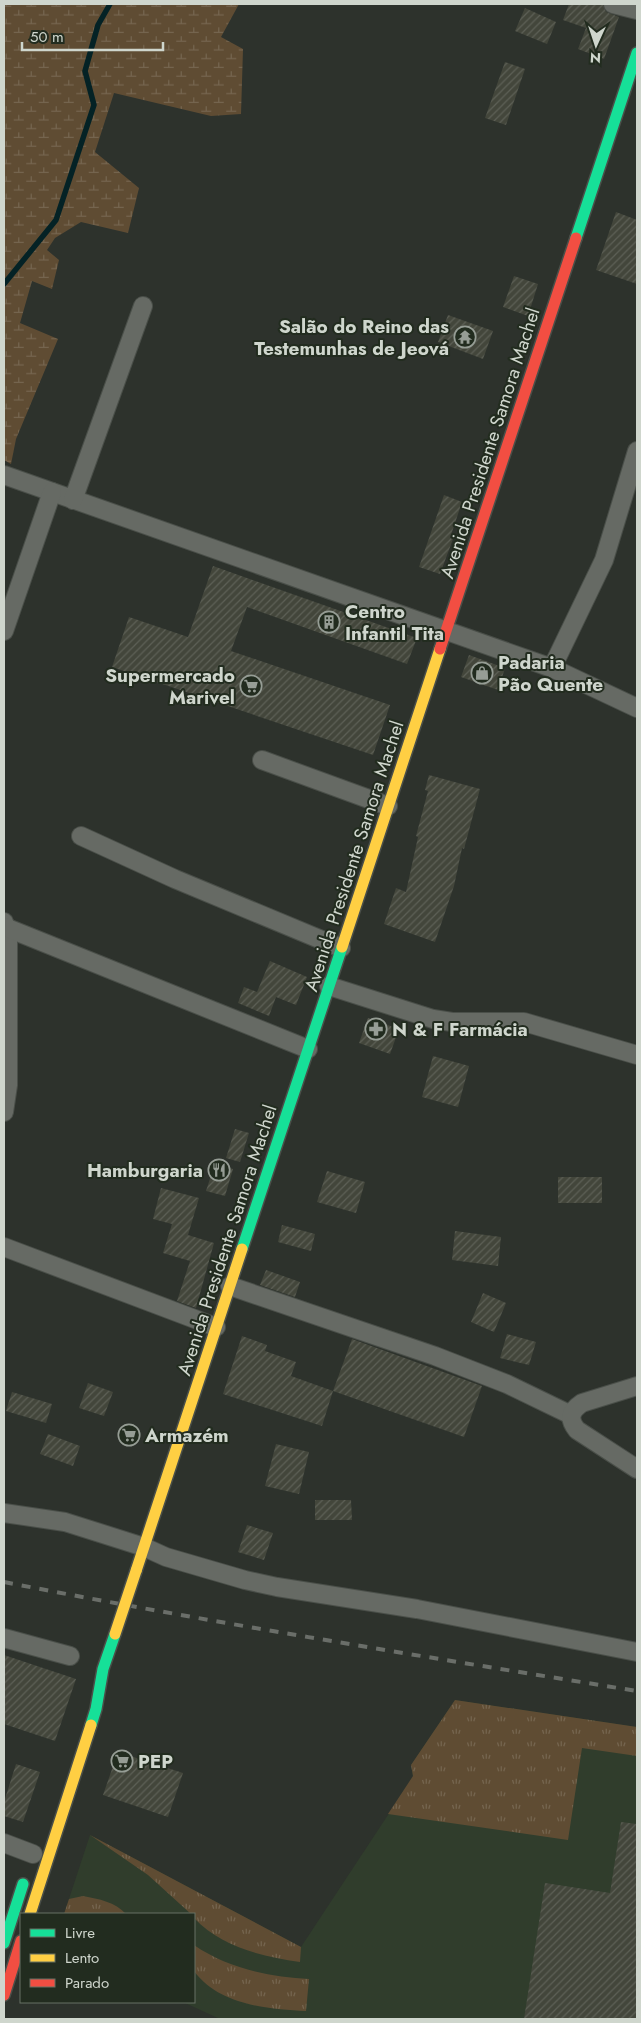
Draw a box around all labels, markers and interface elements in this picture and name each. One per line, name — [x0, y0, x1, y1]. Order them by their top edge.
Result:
scale bar — [22, 20, 164, 52]
north arrow — [571, 20, 621, 70]
text: 50 m — [30, 26, 64, 48]
text: N — [589, 48, 601, 68]
street label: Avenida Presidente Samora Machel — [433, 304, 547, 582]
place label: Salão do Reino das Testemunhas de Jeová — [254, 313, 449, 362]
temple icon: Salão do Reino das Testemunhas de Jeová — [453, 325, 477, 349]
place label: Centro Infantil Tita — [345, 598, 444, 647]
building icon: Centro Infantil Tita — [317, 610, 341, 634]
place label: Padaria Pão Quente — [498, 649, 603, 698]
shop icon: Padaria Pão Quente — [470, 661, 494, 685]
place label: Supermercado Marivel — [105, 662, 235, 711]
supermarket icon: Supermercado Marivel — [239, 674, 263, 698]
street label: Avenida Presidente Samora Machel — [297, 717, 411, 995]
place label: N & F Farmácia — [392, 1016, 528, 1043]
pharmacy icon: N & F Farmácia — [364, 1017, 388, 1041]
street label: Avenida Presidente Samora Machel — [170, 1101, 284, 1379]
place label: Hamburgaria — [87, 1157, 203, 1184]
restaurant icon: Hamburgaria — [207, 1158, 231, 1182]
place label: Armazém — [144, 1422, 229, 1449]
supermarket icon: Armazém — [117, 1423, 141, 1447]
place label: PEP — [138, 1748, 173, 1775]
supermarket icon: PEP — [110, 1749, 134, 1773]
legend — [20, 1913, 195, 2003]
text: Livre — [65, 1922, 95, 1944]
text: Lento — [65, 1947, 99, 1969]
text: Parado — [65, 1972, 109, 1994]

